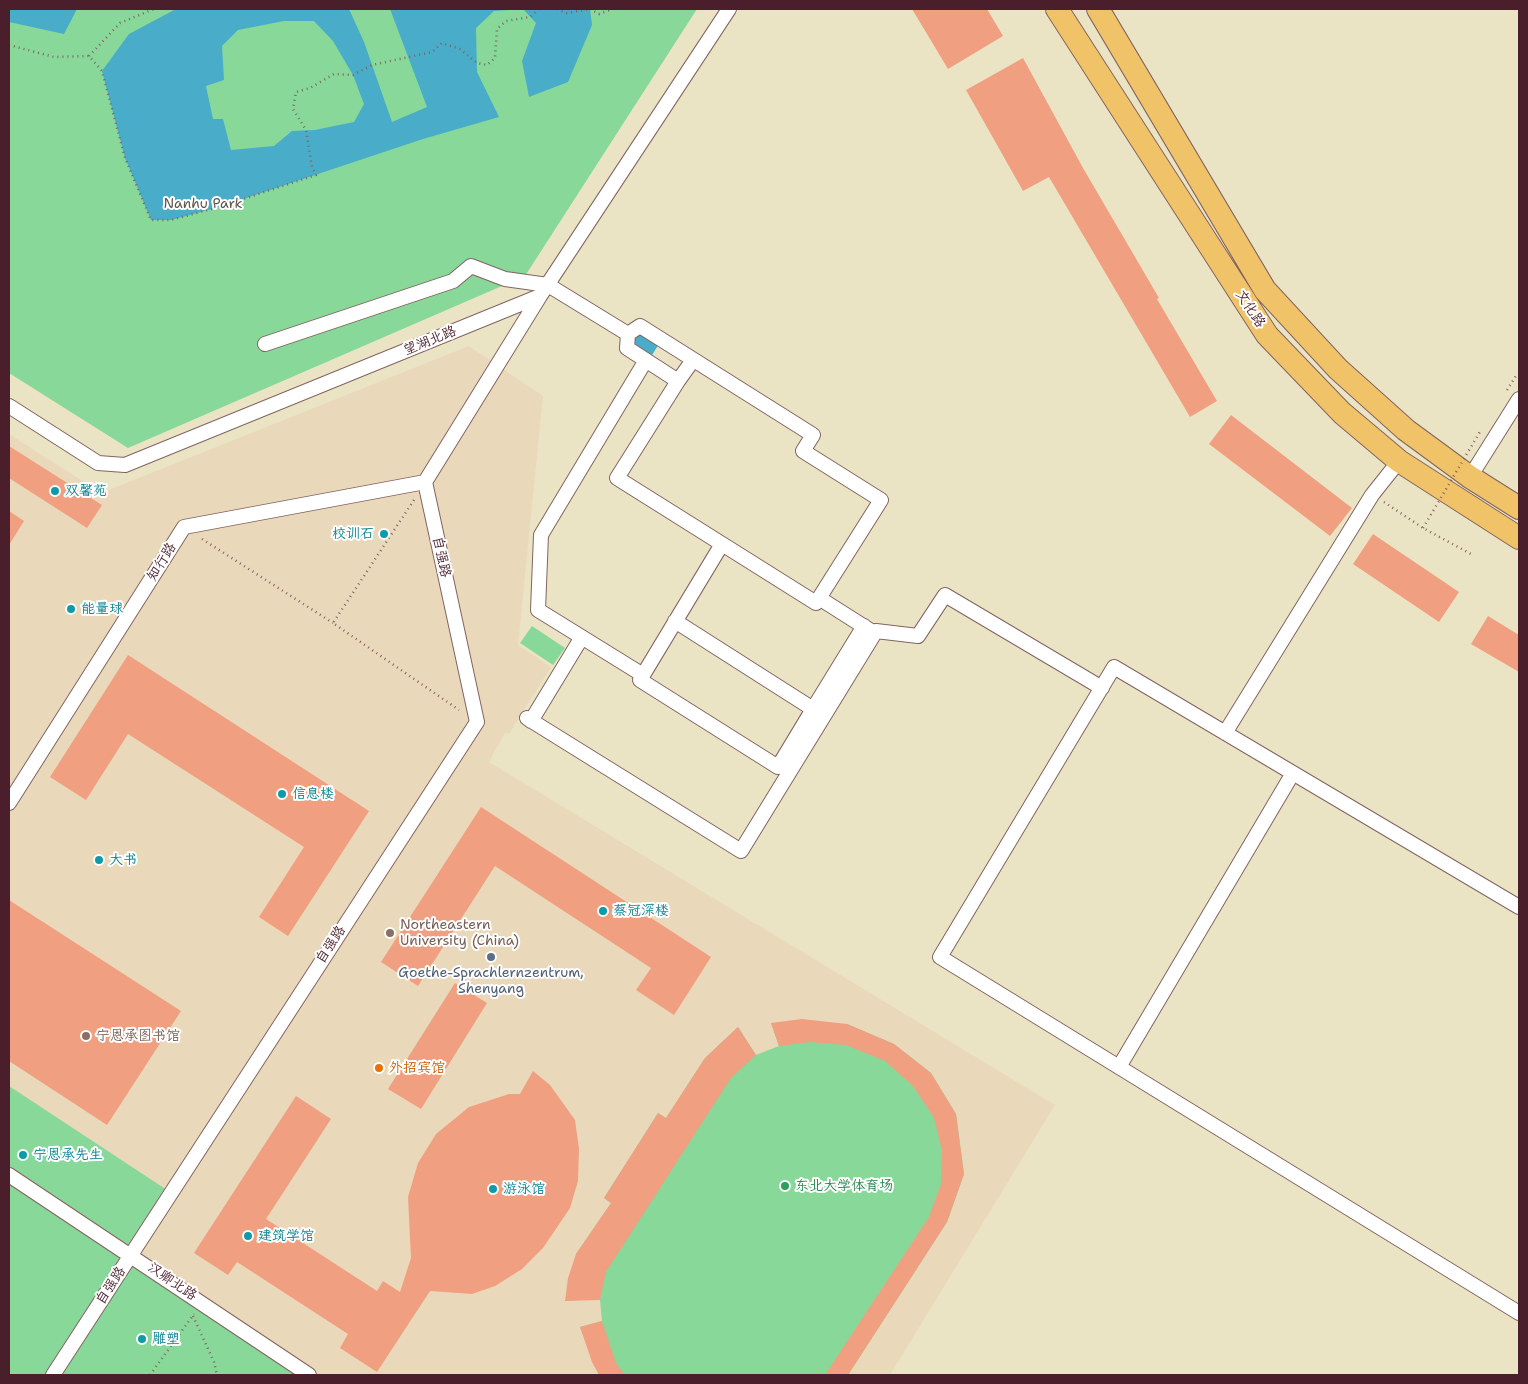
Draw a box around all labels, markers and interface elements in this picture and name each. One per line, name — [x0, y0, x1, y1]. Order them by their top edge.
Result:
park label: Nanhu Park — [163, 196, 243, 212]
street label: 文化路 — [1232, 287, 1268, 331]
street label: 望湖北路 — [401, 323, 459, 359]
place label: 双馨苑 — [65, 483, 107, 499]
marker: 双馨苑 — [49, 485, 61, 497]
place label: 校训石 — [332, 526, 374, 542]
marker: 校训石 — [378, 528, 390, 540]
street label: 自强路 — [428, 535, 454, 579]
street label: 知行路 — [144, 540, 180, 584]
place label: 能量球 — [81, 601, 123, 617]
marker: 能量球 — [65, 603, 77, 615]
place label: 信息楼 — [292, 786, 334, 802]
marker: 信息楼 — [276, 788, 288, 800]
place label: 大书 — [109, 852, 137, 868]
marker: 大书 — [93, 854, 105, 866]
place label: 蔡冠深楼 — [613, 903, 669, 919]
marker: 蔡冠深楼 — [597, 905, 609, 917]
place label: Northeastern University (China) — [400, 917, 519, 950]
street label: 自强路 — [313, 923, 349, 967]
marker: Northeastern University (China) — [384, 927, 396, 939]
marker: Goethe-Sprachlernzentrum, Shenyang — [485, 951, 497, 963]
place label: Goethe-Sprachlernzentrum, Shenyang — [398, 965, 584, 998]
place label: 宁恩承图书馆 — [96, 1028, 180, 1044]
marker: 宁恩承图书馆 — [80, 1030, 92, 1042]
place label: 外招宾馆 — [389, 1060, 445, 1076]
marker: 外招宾馆 — [373, 1062, 385, 1074]
place label: 宁恩承先生 — [33, 1147, 103, 1163]
marker: 宁恩承先生 — [17, 1149, 29, 1161]
place label: 东北大学体育场 — [795, 1178, 893, 1194]
marker: 东北大学体育场 — [779, 1180, 791, 1192]
place label: 游泳馆 — [503, 1181, 545, 1197]
marker: 游泳馆 — [487, 1183, 499, 1195]
place label: 建筑学馆 — [258, 1228, 314, 1244]
marker: 建筑学馆 — [242, 1230, 254, 1242]
street label: 汉卿北路 — [144, 1259, 200, 1305]
street label: 自强路 — [93, 1264, 129, 1308]
place label: 雕塑 — [152, 1331, 180, 1347]
marker: 雕塑 — [136, 1333, 148, 1345]

